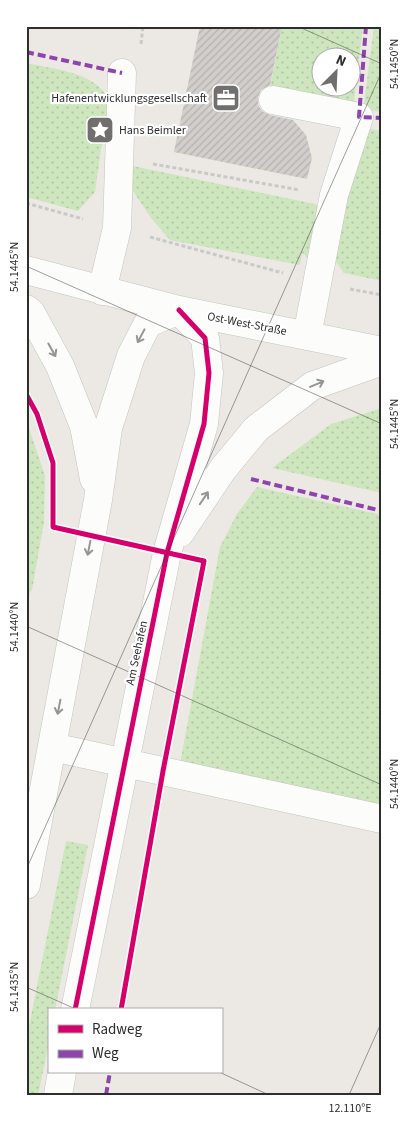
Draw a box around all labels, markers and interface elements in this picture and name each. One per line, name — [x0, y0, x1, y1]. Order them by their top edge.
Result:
text: 54.1450°N — [386, 39, 403, 89]
north arrow — [310, 48, 360, 98]
text: N — [333, 50, 349, 72]
office icon: Hafenentwicklungsgesellschaft — [211, 83, 241, 113]
place label: Hafenentwicklungsgesellschaft — [51, 90, 207, 107]
place icon: Hans Beimler — [85, 115, 115, 145]
place label: Hans Beimler — [119, 122, 187, 139]
text: 54.1445°N — [6, 242, 23, 292]
street label: Ost-West-Straße — [206, 308, 288, 340]
one-way arrow — [136, 329, 146, 344]
one-way arrow — [47, 342, 57, 357]
one-way arrow — [309, 379, 324, 389]
text: 54.1445°N — [386, 399, 403, 449]
one-way arrow — [199, 491, 209, 505]
one-way arrow — [84, 539, 93, 555]
text: 54.1440°N — [6, 602, 23, 652]
street label: Am Seehafen — [122, 619, 152, 687]
one-way arrow — [54, 699, 64, 715]
text: 54.1440°N — [386, 759, 403, 809]
text: 54.1435°N — [6, 962, 23, 1012]
legend — [48, 1008, 222, 1074]
text: Radweg — [92, 1019, 142, 1040]
text: Weg — [92, 1043, 119, 1064]
text: 12.110°E — [328, 1100, 372, 1117]

